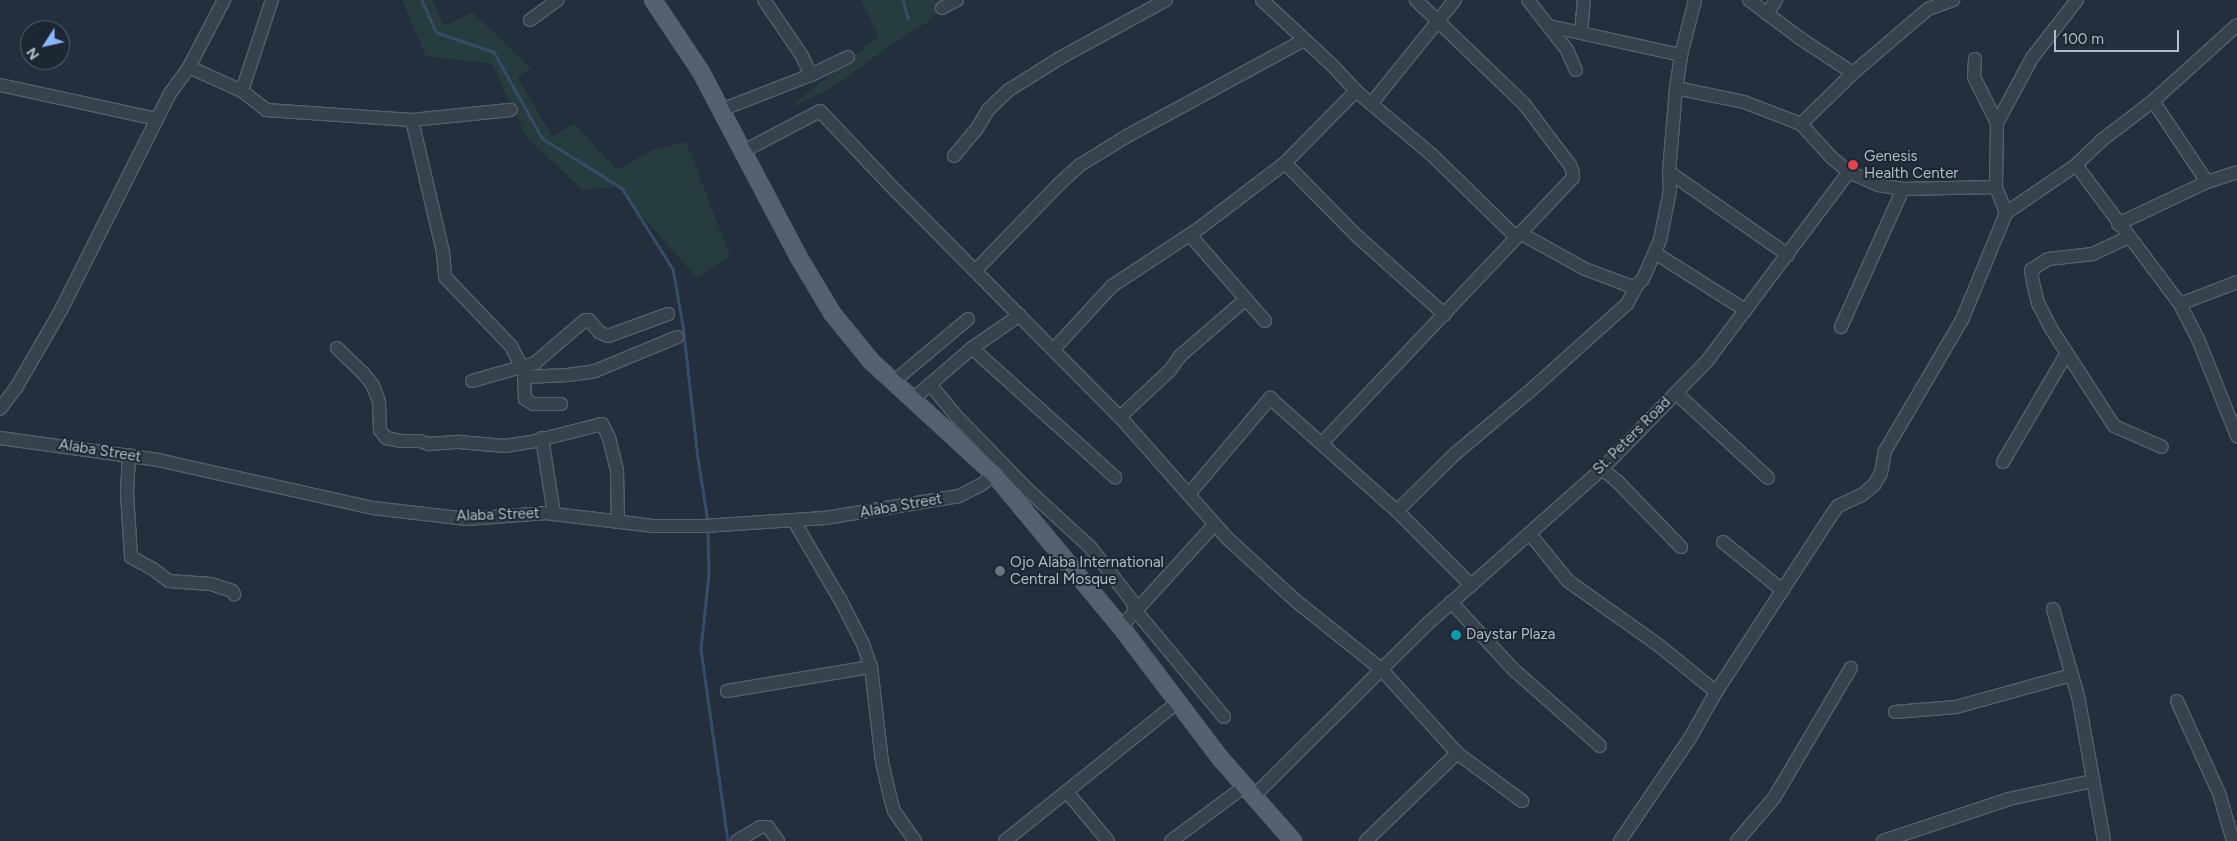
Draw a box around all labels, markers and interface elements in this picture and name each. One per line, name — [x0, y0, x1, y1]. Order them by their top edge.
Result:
north arrow — [20, 20, 70, 70]
scale bar — [2057, 20, 2182, 52]
text: 100 m — [2062, 30, 2104, 48]
text: N — [23, 44, 43, 63]
place label: Genesis Health Center — [1864, 147, 1958, 182]
marker: Genesis Health Center — [1846, 158, 1860, 172]
street label: St. Peters Road — [1589, 393, 1675, 479]
street label: Alaba Street — [57, 436, 143, 466]
street label: Alaba Street — [858, 490, 944, 522]
street label: Alaba Street — [456, 505, 540, 525]
place label: Ojo Alaba International Central Mosque — [1010, 553, 1164, 588]
marker: Ojo Alaba International Central Mosque — [994, 565, 1006, 577]
place label: Daystar Plaza — [1466, 626, 1555, 644]
marker: Daystar Plaza — [1450, 629, 1462, 641]

